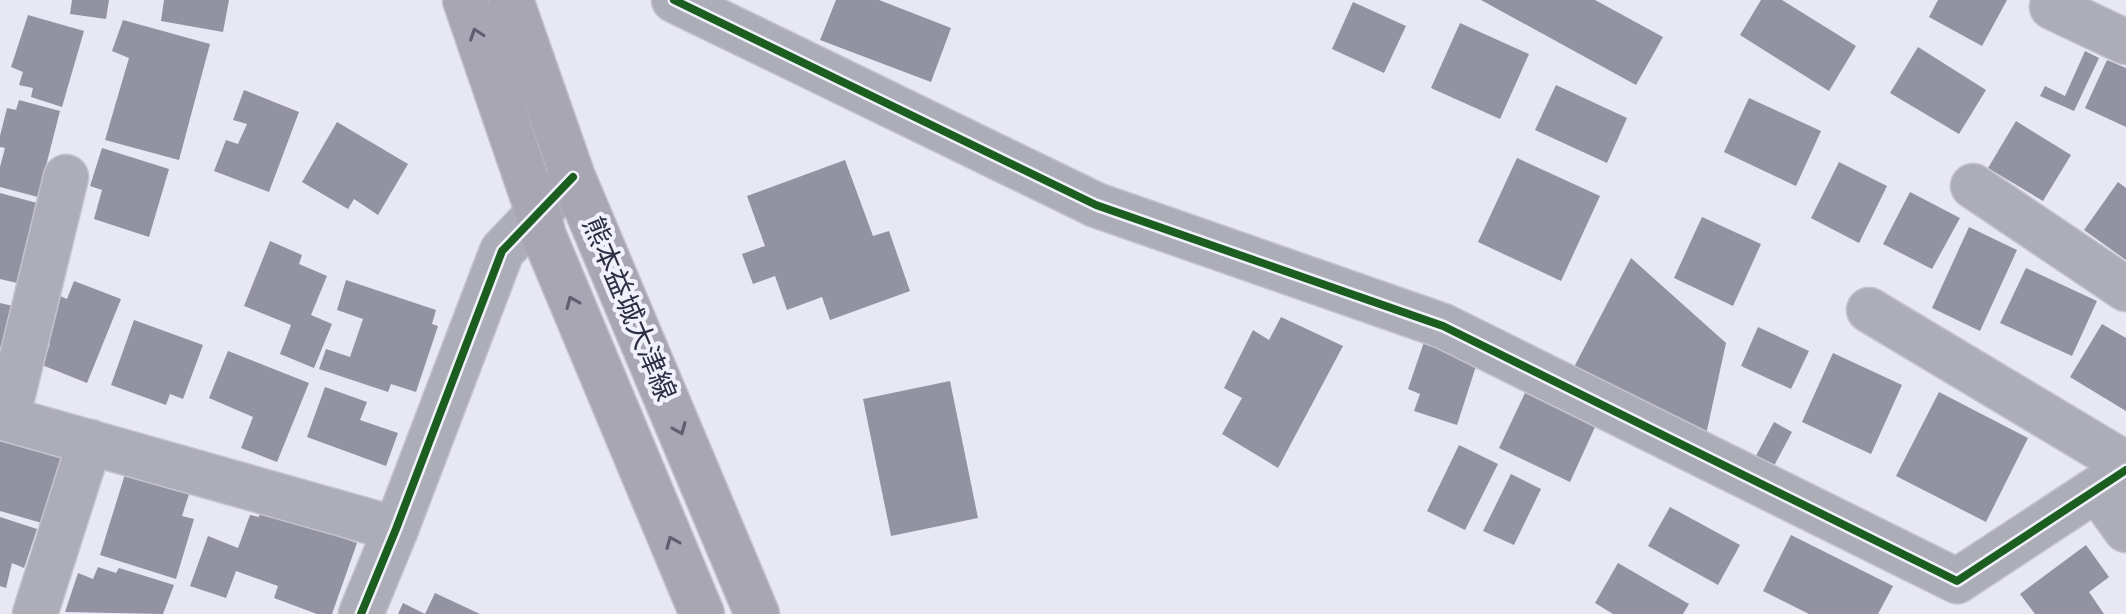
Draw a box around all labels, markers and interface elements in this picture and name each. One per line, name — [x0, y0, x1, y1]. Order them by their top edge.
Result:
one-way arrow — [470, 27, 486, 41]
street label: 熊本益城大津線 — [573, 211, 685, 407]
one-way arrow — [565, 296, 581, 310]
one-way arrow — [670, 421, 687, 435]
one-way arrow — [665, 536, 681, 550]

